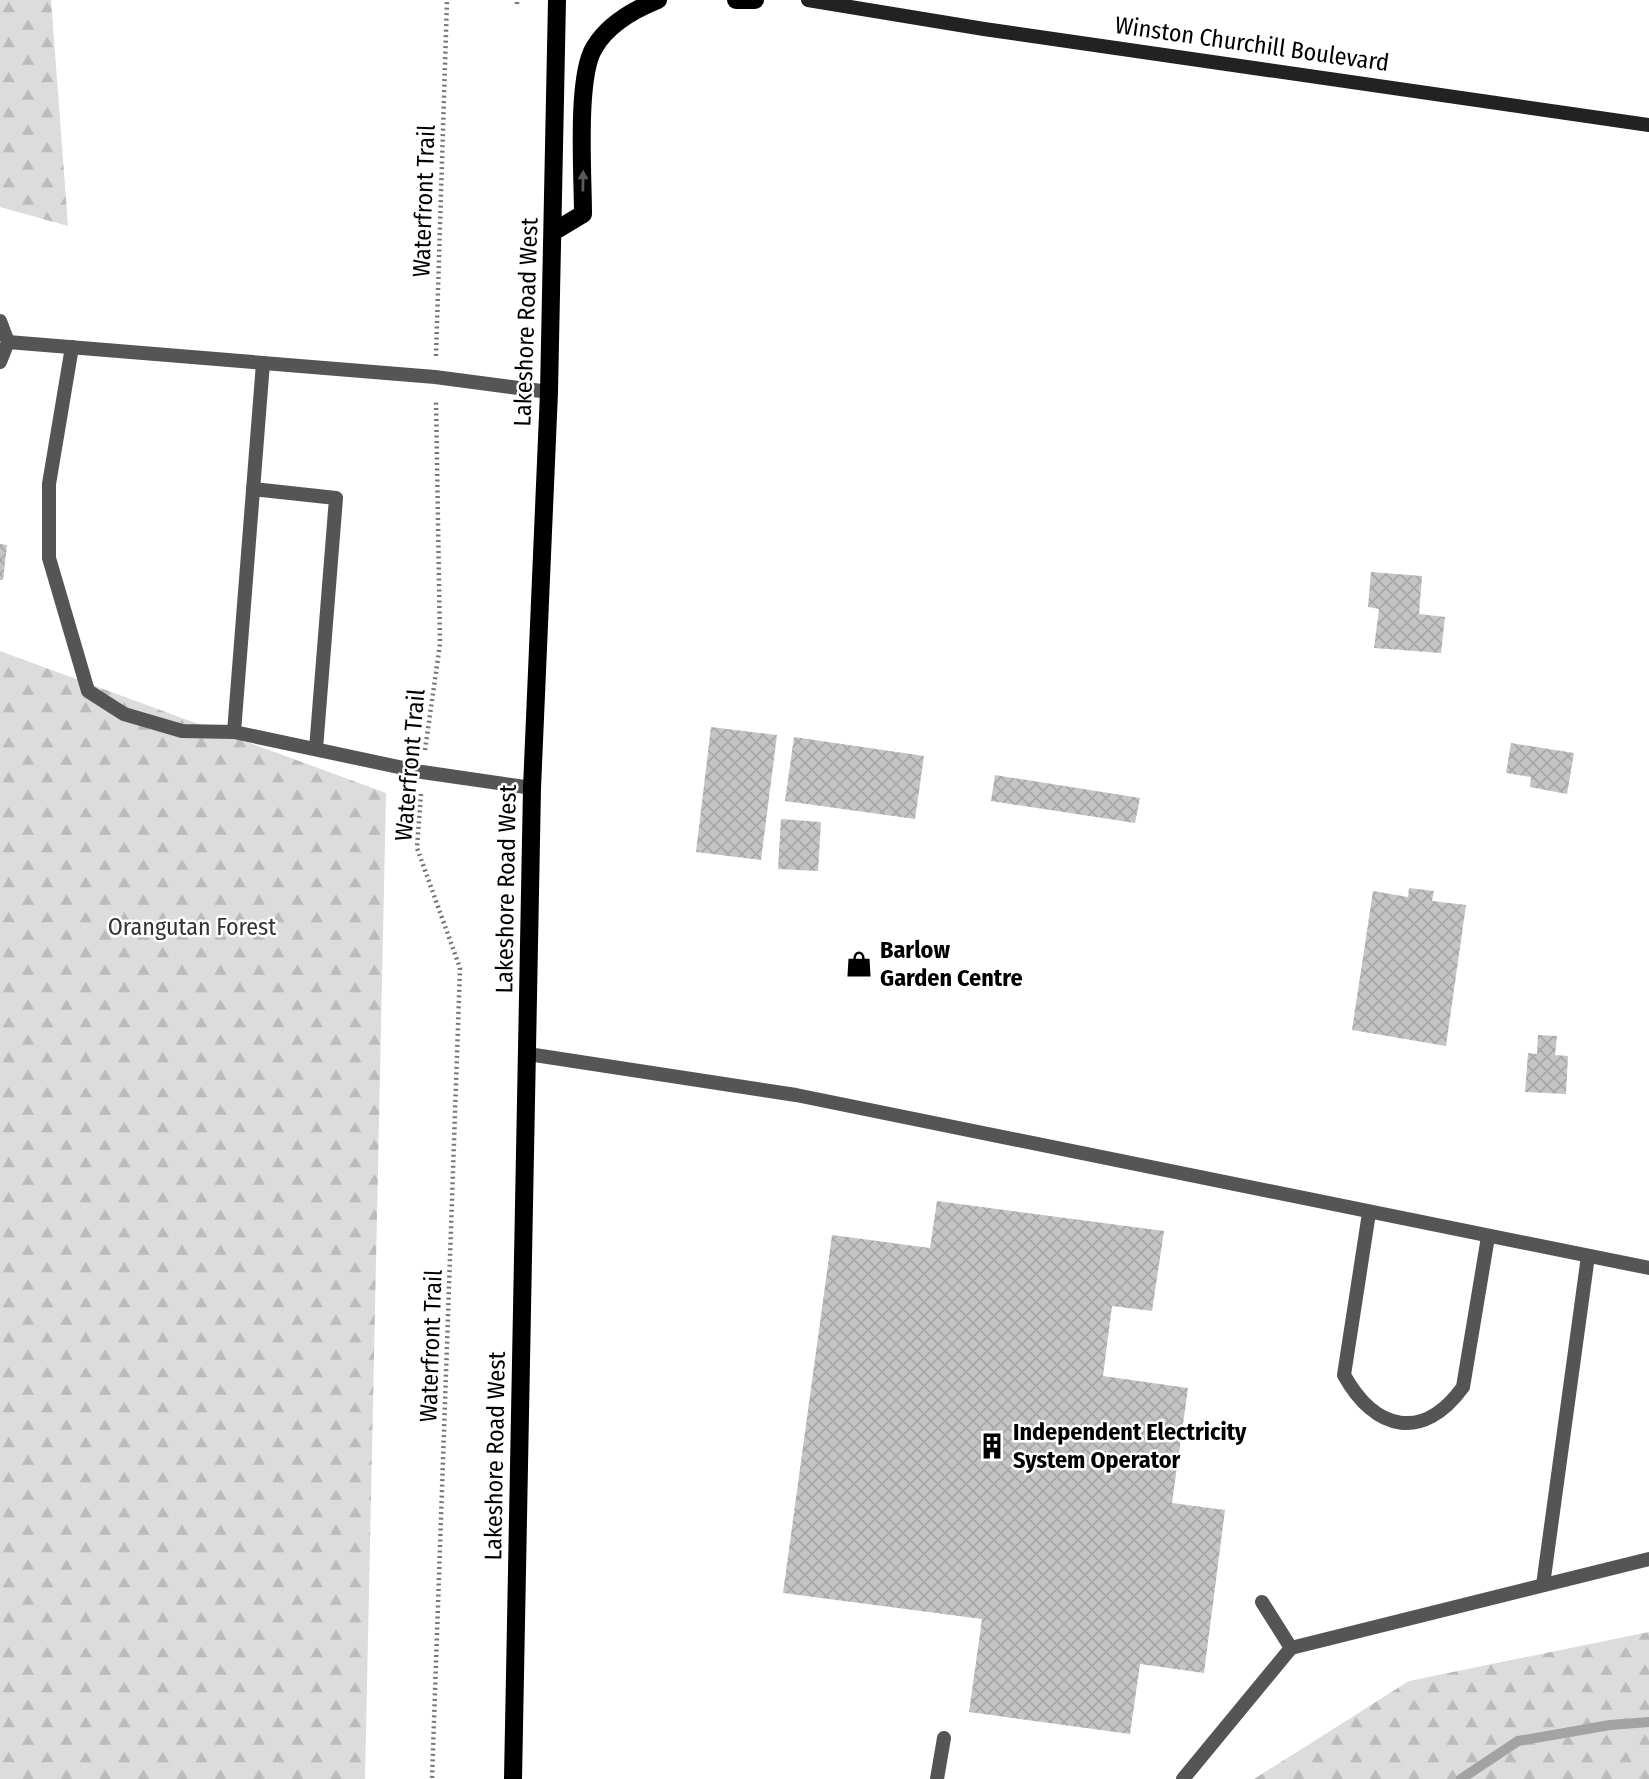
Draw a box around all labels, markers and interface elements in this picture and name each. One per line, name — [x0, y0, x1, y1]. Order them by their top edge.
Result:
street label: Winston Churchill Boulevard — [1113, 11, 1391, 77]
street label: Waterfront Trail — [407, 124, 441, 278]
one-way arrow — [578, 169, 589, 191]
street label: Lakeshore Road West — [508, 217, 544, 427]
street label: Waterfront Trail — [389, 688, 431, 842]
street label: Lakeshore Road West — [490, 784, 522, 994]
park label: Orangutan Forest — [108, 913, 276, 941]
place label: Barlow Garden Centre — [880, 936, 1023, 992]
shop icon: Barlow Garden Centre — [844, 949, 874, 979]
street label: Waterfront Trail — [414, 1269, 448, 1423]
street label: Lakeshore Road West — [479, 1351, 511, 1561]
place label: Independent Electricity System Operator — [1013, 1418, 1247, 1474]
building icon: Independent Electricity System Operator — [977, 1431, 1007, 1461]

